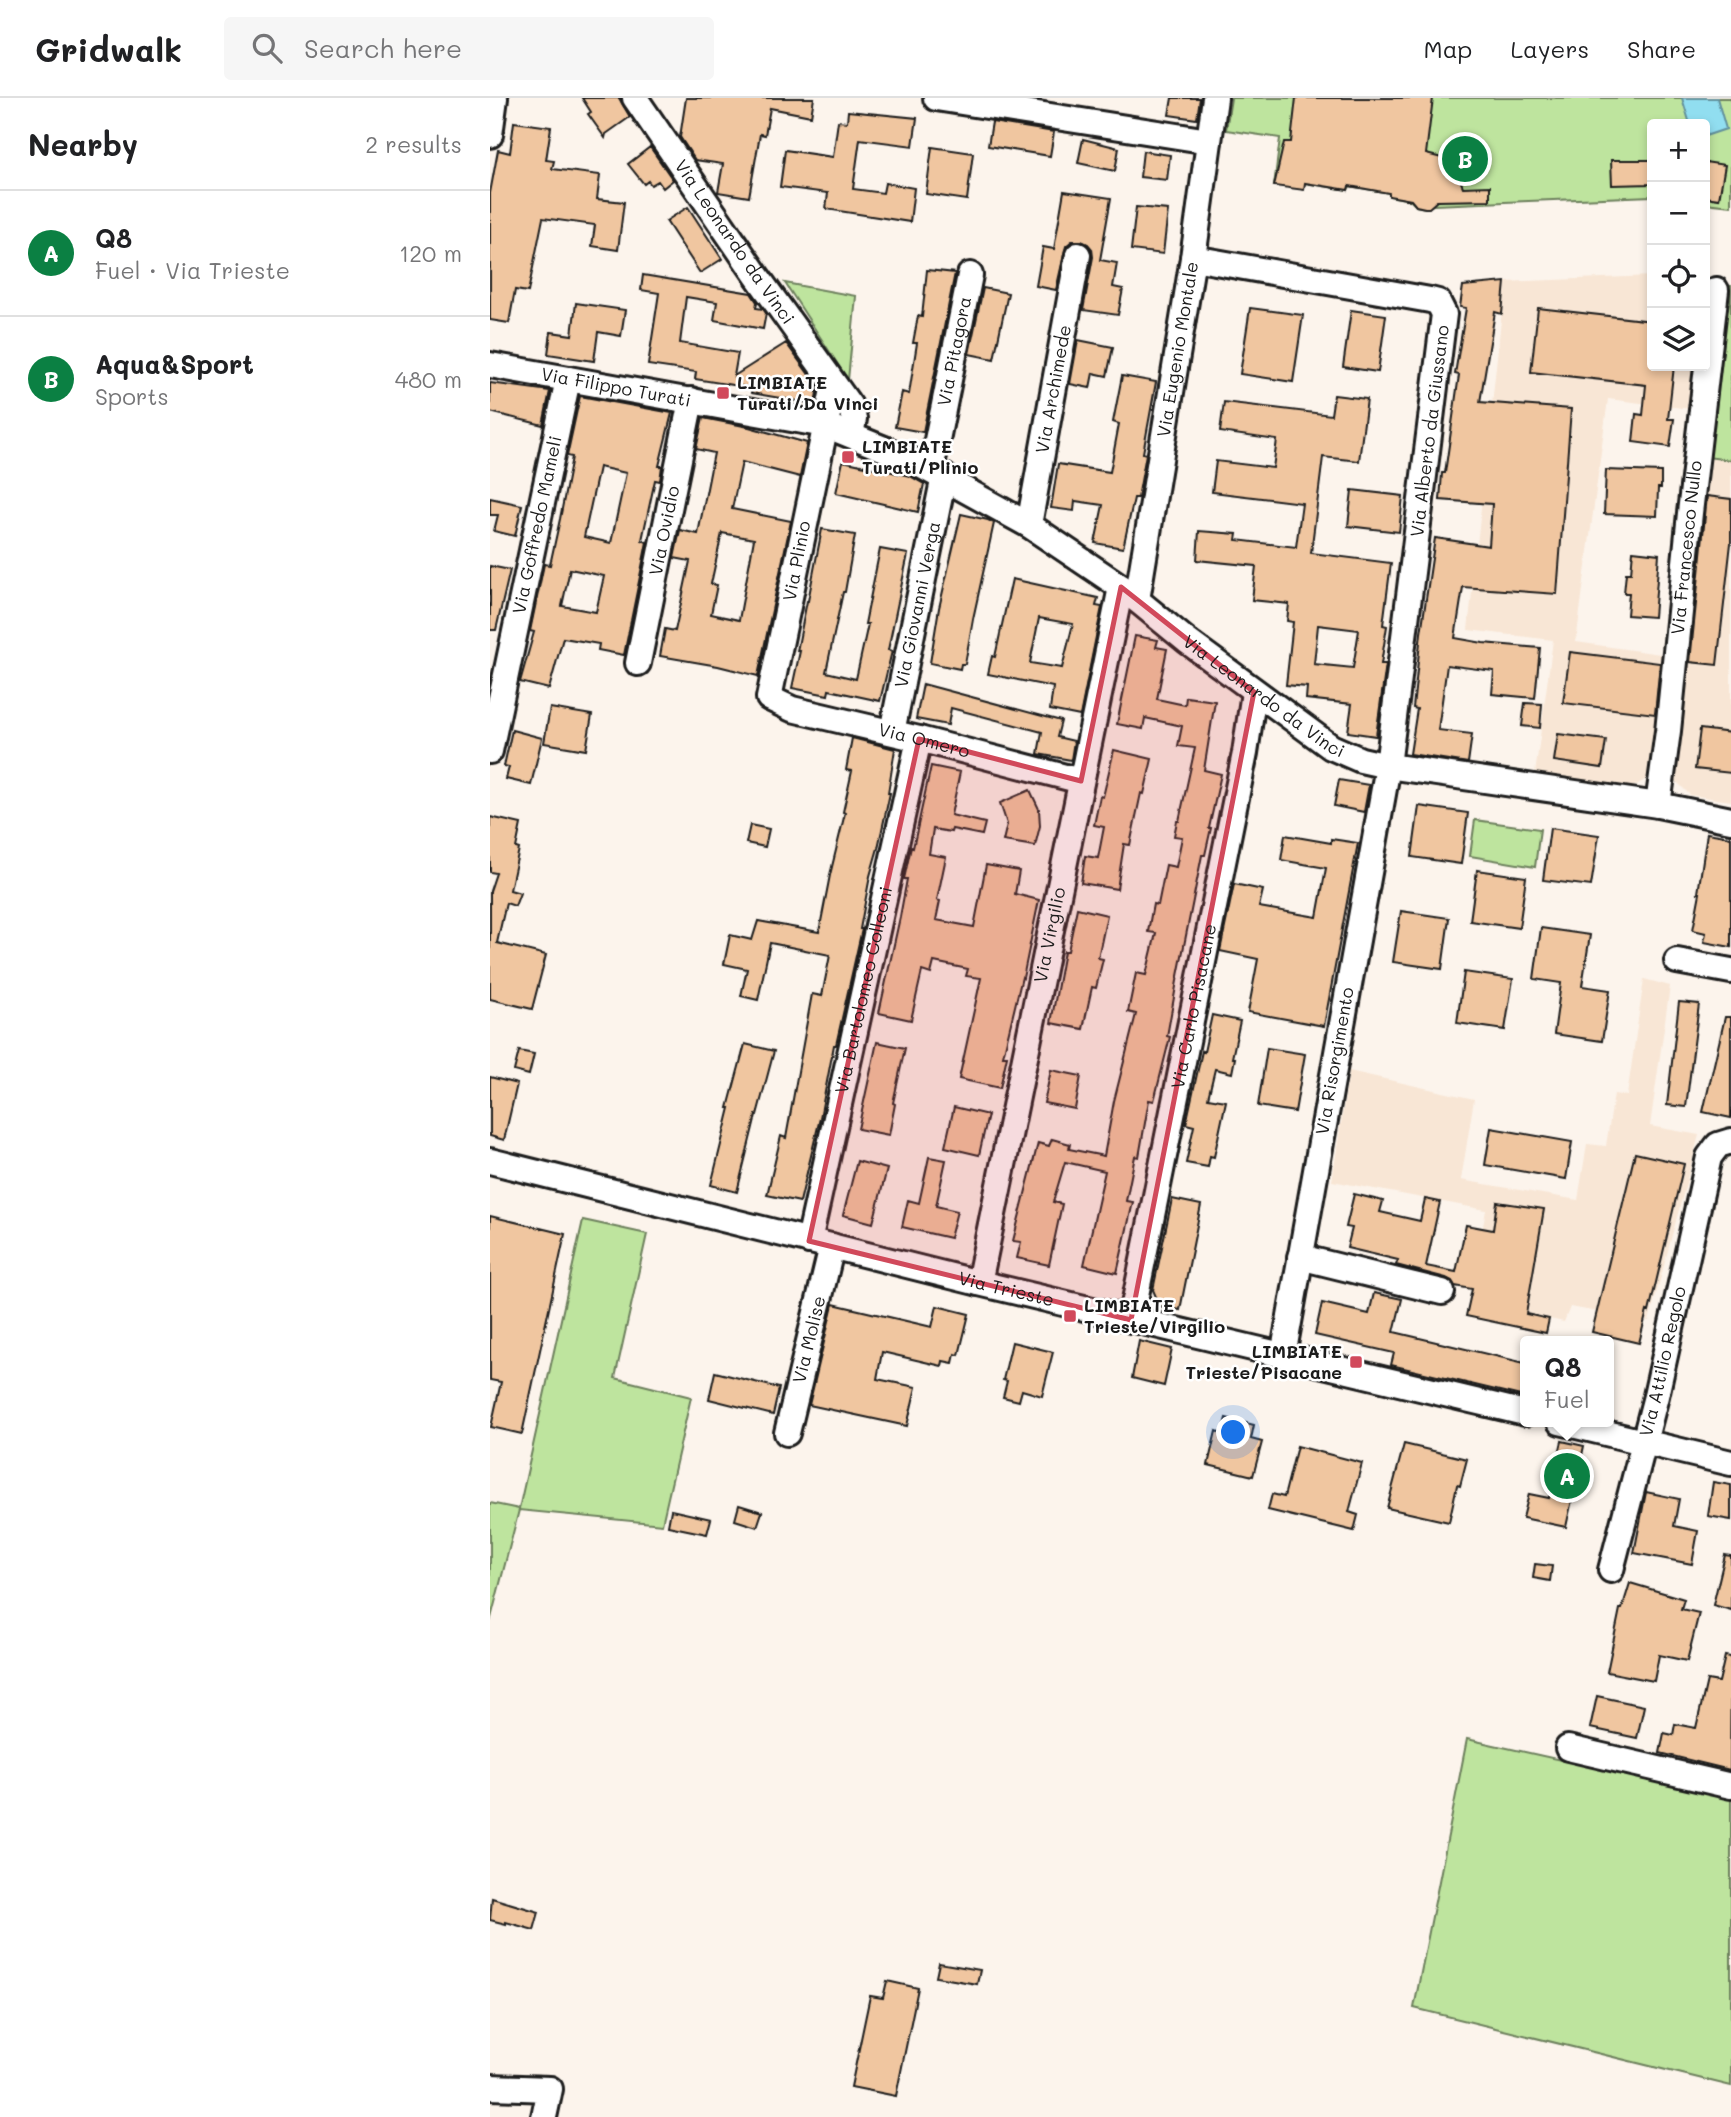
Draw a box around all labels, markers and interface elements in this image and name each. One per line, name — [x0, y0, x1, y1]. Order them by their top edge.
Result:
search box — [224, 17, 714, 80]
text: Gridwalk — [35, 27, 182, 70]
icon: search — [248, 29, 286, 67]
text: Search here — [304, 31, 462, 65]
text: Map — [1424, 33, 1472, 64]
text: Layers — [1510, 33, 1589, 64]
text: Share — [1627, 33, 1696, 64]
map controls — [1647, 119, 1710, 371]
button: + — [1647, 119, 1710, 182]
text: Nearby — [28, 124, 138, 164]
text: 2 results — [365, 129, 462, 159]
pin: B — [1442, 133, 1488, 185]
street label: Via Leonardo da Vinci — [670, 155, 801, 329]
button: − — [1647, 182, 1710, 245]
text: Q8 — [95, 221, 132, 255]
text: A — [43, 238, 59, 268]
text: 120 m — [399, 238, 462, 268]
button: locate — [1647, 245, 1710, 308]
text: Fuel · Via Trieste — [95, 255, 290, 285]
street label: Via Eugenio Montale — [1151, 260, 1203, 439]
street label: Via Pitagora — [931, 294, 976, 408]
button: layers — [1647, 308, 1710, 371]
street label: Via Archimede — [1029, 323, 1076, 455]
street label: Via Alberto da Giussano — [1404, 323, 1454, 538]
text: Aqua&Sport — [95, 347, 254, 381]
street label: Via Filippo Turati — [539, 361, 693, 412]
text: B — [43, 364, 59, 394]
text: 480 m — [395, 364, 462, 394]
place label: LIMBIATE Turati/Da Vinci — [737, 370, 879, 415]
text: Sports — [95, 381, 169, 411]
marker: LIMBIATE Turati/Da Vinci — [715, 385, 731, 401]
street label: Via Goffredo Mameli — [506, 433, 567, 616]
place label: LIMBIATE Turati/Plinio — [862, 434, 979, 479]
marker: LIMBIATE Turati/Plinio — [840, 449, 856, 465]
street label: Via Francesco Nullo — [1665, 459, 1707, 636]
street label: Via Ovidio — [643, 483, 685, 577]
street label: Via Plinio — [776, 518, 816, 603]
street label: Via Giovanni Verga — [888, 519, 945, 690]
street label: Via Leonardo da Vinci — [1178, 629, 1349, 763]
street label: Via Omero — [876, 717, 973, 763]
street label: Via Bartolomeo Colleoni — [829, 884, 897, 1096]
street label: Via Virgilio — [1028, 885, 1070, 985]
street label: Via Carlo Pisacane — [1165, 922, 1221, 1091]
street label: Via Risorgimento — [1309, 985, 1359, 1137]
street label: Via Trieste — [956, 1265, 1057, 1311]
street label: Via Attilio Regolo — [1633, 1284, 1691, 1439]
street label: Via Molise — [786, 1293, 831, 1386]
place label: LIMBIATE Trieste/Virgilio — [1084, 1293, 1225, 1338]
marker: LIMBIATE Trieste/Virgilio — [1062, 1308, 1078, 1324]
popup — [1520, 1336, 1614, 1427]
place label: LIMBIATE Trieste/Pisacane — [1185, 1339, 1342, 1384]
text: Q8 — [1544, 1350, 1581, 1384]
marker: LIMBIATE Trieste/Pisacane — [1348, 1354, 1364, 1370]
text: Fuel — [1544, 1384, 1590, 1414]
your location — [1216, 1415, 1250, 1449]
pin: A — [1544, 1450, 1590, 1502]

